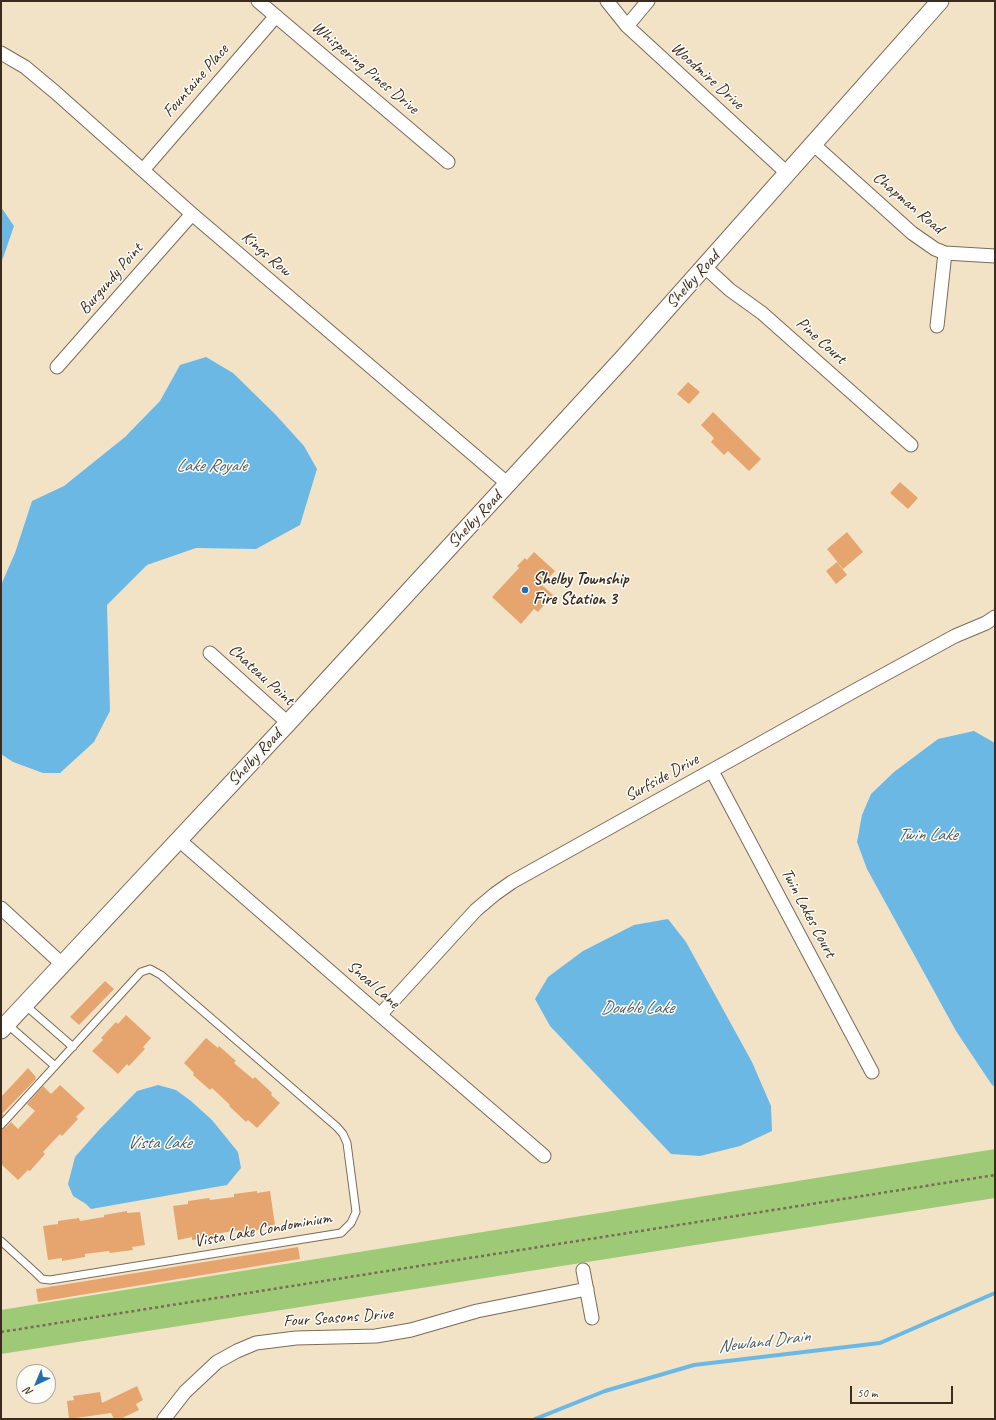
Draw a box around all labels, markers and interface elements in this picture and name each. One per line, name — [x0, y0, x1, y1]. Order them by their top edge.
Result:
street label: Whispering Pines Drive — [307, 17, 423, 119]
street label: Woodmire Drive — [666, 38, 748, 114]
street label: Fountaine Place — [159, 40, 233, 122]
street label: Chapman Road — [868, 167, 948, 239]
street label: Kings Row — [237, 227, 295, 281]
street label: Burgundy Point — [75, 239, 147, 319]
street label: Shelby Road — [662, 247, 724, 313]
street label: Pine Court — [792, 313, 850, 369]
water label: Lake Royale — [176, 455, 246, 477]
street label: Shelby Road — [443, 487, 507, 553]
place label: Shelby Township Fire Station 3 — [533, 570, 629, 610]
marker: Shelby Township Fire Station 3 — [520, 585, 530, 595]
street label: Chateau Point — [224, 640, 298, 710]
street label: Shelby Road — [223, 725, 287, 791]
street label: Surfside Drive — [622, 749, 702, 807]
water label: Twin Lake — [897, 824, 957, 846]
street label: Twin Lakes Court — [776, 865, 840, 961]
street label: Snoal Lane — [342, 957, 404, 1013]
water label: Double Lake — [601, 997, 673, 1019]
water label: Vista Lake — [127, 1132, 191, 1154]
street label: Vista Lake Condominium — [193, 1208, 333, 1252]
street label: Four Seasons Drive — [282, 1304, 394, 1332]
water label: Newland Drain — [717, 1326, 811, 1358]
north arrow — [16, 1364, 56, 1404]
scale bar — [852, 1378, 955, 1404]
text: N — [21, 1385, 36, 1399]
text: 50 m — [857, 1385, 877, 1401]

